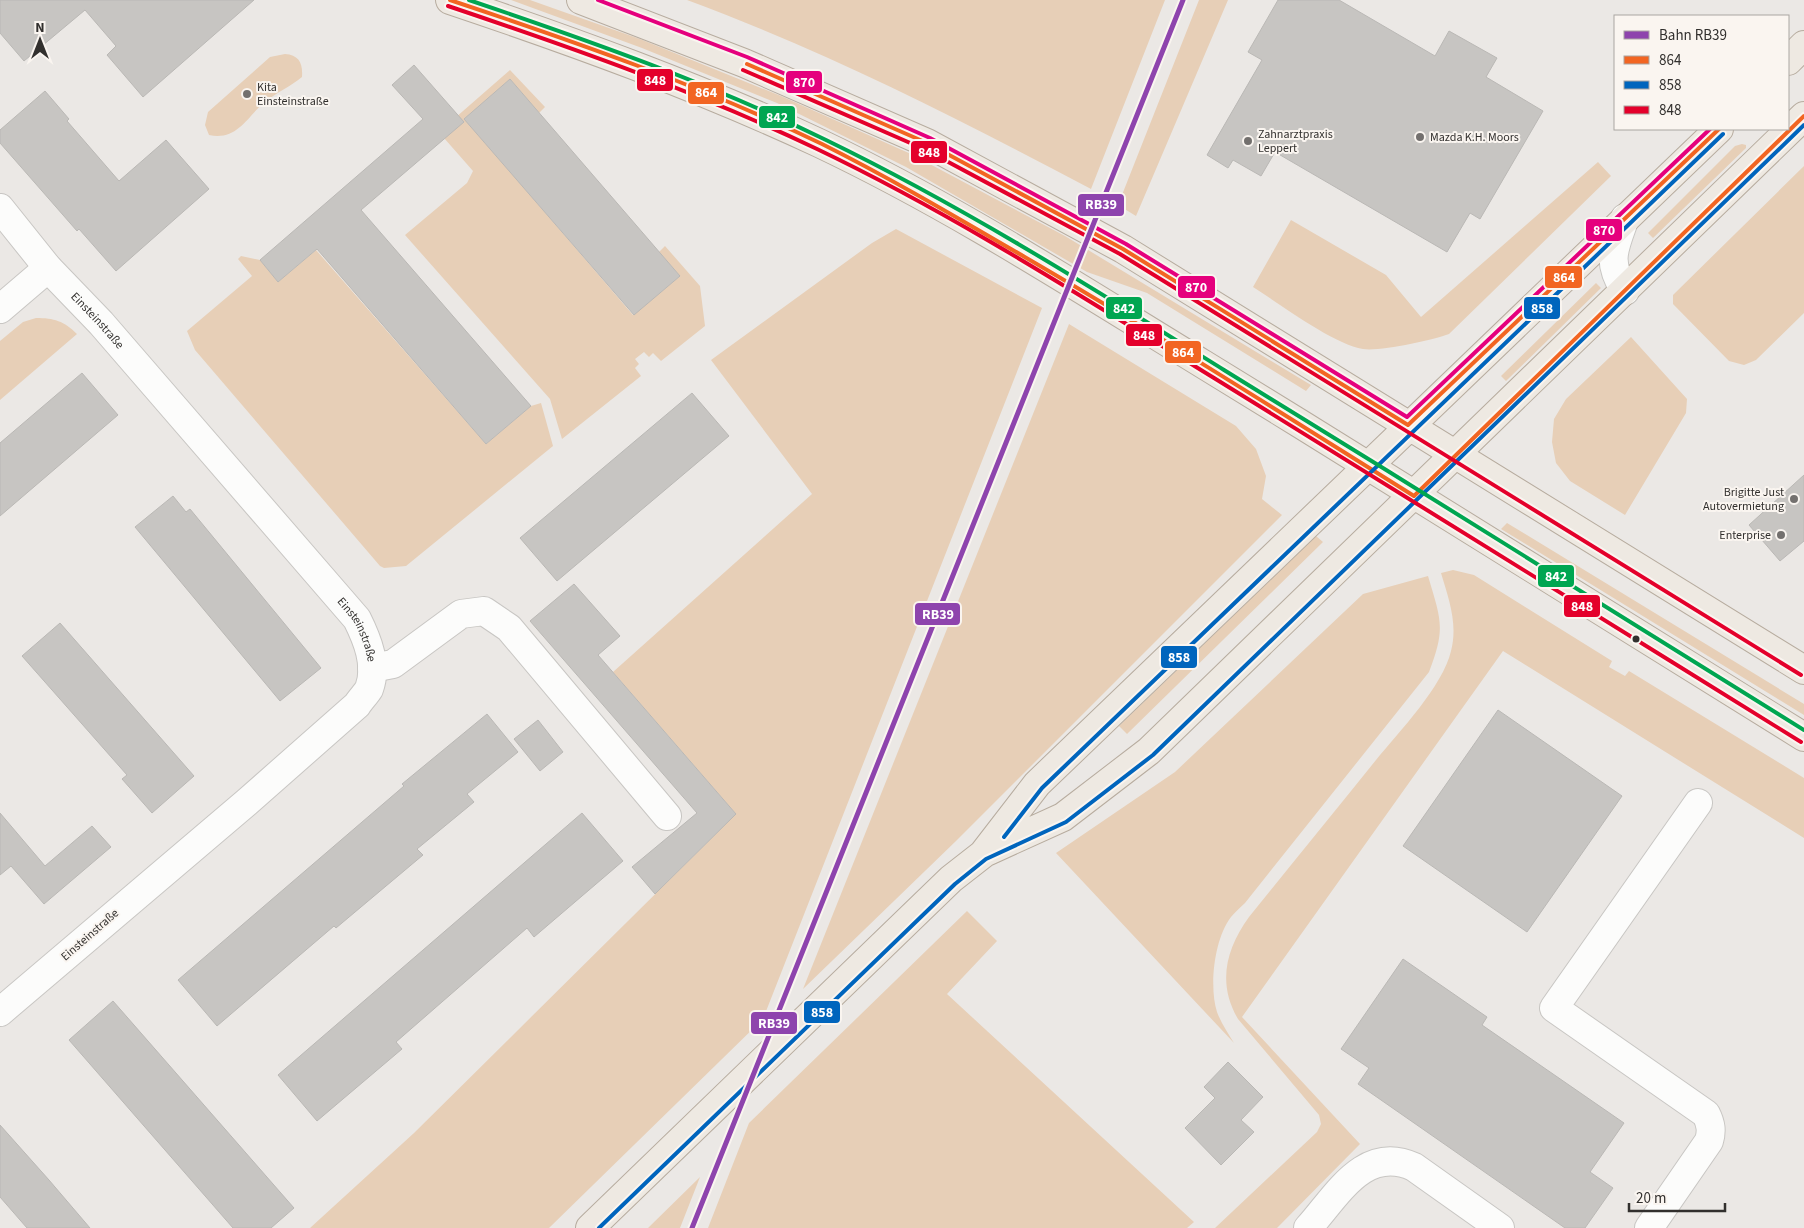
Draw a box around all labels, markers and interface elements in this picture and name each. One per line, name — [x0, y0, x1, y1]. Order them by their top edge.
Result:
north arrow — [15, 15, 65, 65]
legend — [1614, 15, 1789, 130]
text: N — [35, 18, 45, 38]
text: Bahn RB39 — [1659, 25, 1727, 46]
text: 864 — [1659, 50, 1682, 71]
line badge: 848 — [636, 68, 674, 92]
line badge: 870 — [785, 70, 823, 94]
text: 848 — [644, 71, 666, 91]
text: 870 — [793, 73, 815, 93]
text: 858 — [1659, 75, 1681, 96]
place label: Kita Einsteinstraße — [257, 79, 329, 110]
line badge: 864 — [687, 81, 725, 105]
text: 864 — [695, 83, 718, 103]
marker: Kita Einsteinstraße — [241, 88, 253, 100]
text: 848 — [1659, 100, 1681, 121]
line badge: 842 — [758, 105, 796, 129]
text: 842 — [766, 108, 788, 128]
place label: Zahnarztpraxis Leppert — [1258, 126, 1333, 157]
place label: Mazda K.H. Moors — [1430, 129, 1519, 146]
marker: Mazda K.H. Moors — [1414, 131, 1426, 143]
marker: Zahnarztpraxis Leppert — [1242, 135, 1254, 147]
line badge: 848 — [910, 140, 948, 164]
text: 848 — [918, 143, 940, 163]
line badge: RB39 — [1077, 193, 1125, 217]
text: RB39 — [1085, 195, 1117, 215]
line badge: 870 — [1585, 218, 1623, 242]
text: 870 — [1593, 221, 1615, 241]
line badge: 864 — [1544, 265, 1583, 289]
text: 864 — [1553, 268, 1576, 288]
line badge: 870 — [1177, 275, 1216, 299]
text: 870 — [1185, 278, 1207, 298]
street label: Einsteinstraße — [67, 288, 128, 353]
line badge: 842 — [1105, 296, 1143, 320]
line badge: 858 — [1523, 296, 1561, 320]
text: 842 — [1113, 299, 1135, 319]
text: 858 — [1531, 299, 1553, 319]
line badge: 848 — [1125, 323, 1163, 347]
text: 848 — [1133, 326, 1155, 346]
line badge: 864 — [1164, 340, 1202, 364]
text: 864 — [1172, 343, 1195, 363]
place label: Brigitte Just Autovermietung — [1703, 484, 1784, 515]
marker: Brigitte Just Autovermietung — [1788, 493, 1800, 505]
place label: Enterprise — [1719, 527, 1771, 544]
marker: Enterprise — [1775, 529, 1787, 541]
line badge: 842 — [1537, 564, 1575, 588]
text: 842 — [1545, 567, 1567, 587]
street label: Einsteinstraße — [333, 593, 380, 663]
line badge: 848 — [1563, 594, 1601, 618]
text: 848 — [1571, 597, 1593, 617]
line badge: RB39 — [914, 602, 961, 626]
text: RB39 — [922, 605, 954, 625]
unlabelled marker — [1631, 634, 1641, 644]
line badge: 858 — [1160, 645, 1198, 669]
text: 858 — [1168, 648, 1190, 668]
street label: Einsteinstraße — [57, 905, 123, 965]
line badge: 858 — [803, 1000, 841, 1024]
text: 858 — [811, 1003, 833, 1023]
line badge: RB39 — [750, 1011, 798, 1035]
text: RB39 — [758, 1014, 790, 1034]
scale bar — [1629, 1180, 1725, 1212]
text: 20 m — [1636, 1188, 1666, 1209]

